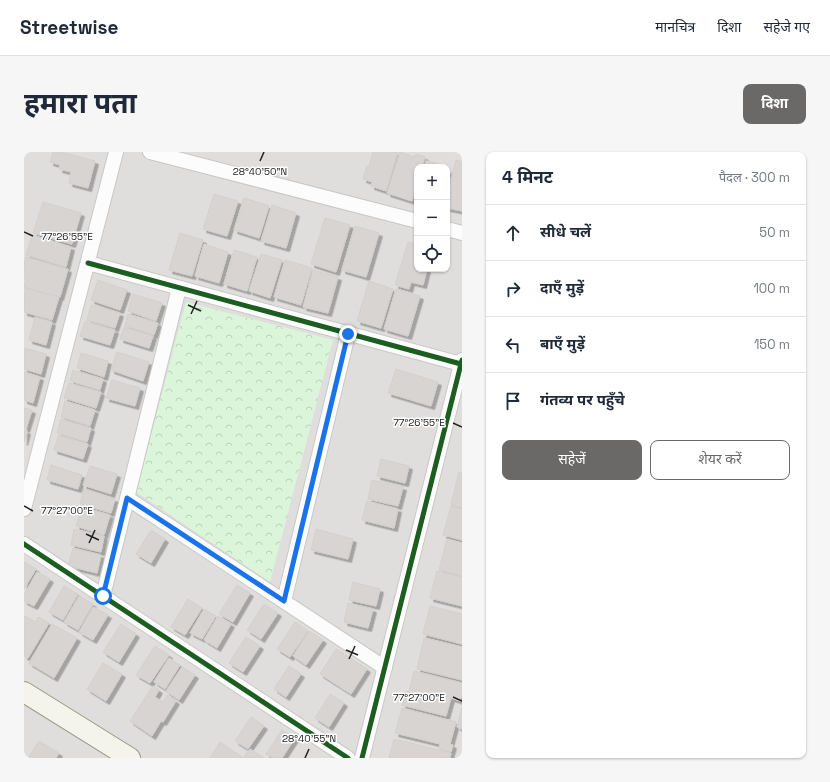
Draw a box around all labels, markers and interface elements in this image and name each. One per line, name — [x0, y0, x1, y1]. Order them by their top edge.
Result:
text: Streetwise — [20, 15, 119, 40]
text: मानचित्र — [655, 18, 695, 36]
text: दिशा — [717, 18, 741, 36]
text: सहेजे गए — [763, 18, 810, 36]
button: दिशा — [743, 84, 806, 124]
text: हमारा पता — [24, 85, 137, 121]
map controls — [414, 164, 450, 272]
button: + — [414, 164, 450, 200]
text: 28°40'50"N — [233, 165, 287, 178]
text: 4 मिनट — [502, 166, 553, 188]
text: पैदल · 300 m — [719, 169, 790, 186]
button: − — [414, 200, 450, 236]
icon: ahead — [502, 222, 524, 244]
text: सीधे चलें — [540, 222, 591, 241]
text: 50 m — [759, 224, 790, 241]
text: 77°26'55"E — [41, 230, 93, 243]
button: locate — [414, 236, 450, 272]
icon: right — [502, 278, 524, 300]
text: दाएँ मुड़ें — [540, 278, 584, 297]
text: 100 m — [753, 280, 790, 297]
route end — [339, 325, 357, 343]
icon: left — [502, 334, 524, 356]
text: बाएँ मुड़ें — [540, 334, 585, 353]
text: 150 m — [754, 336, 790, 353]
icon: arrive — [502, 390, 524, 412]
text: गंतव्य पर पहुँचे — [540, 390, 625, 409]
text: 77°26'55"E — [393, 416, 445, 429]
button: सहेजें — [502, 440, 642, 480]
button: शेयर करें — [650, 440, 790, 480]
text: 77°27'00"E — [41, 504, 93, 517]
route start — [94, 587, 112, 605]
text: 77°27'00"E — [393, 691, 445, 704]
text: 28°40'55"N — [282, 732, 336, 745]

